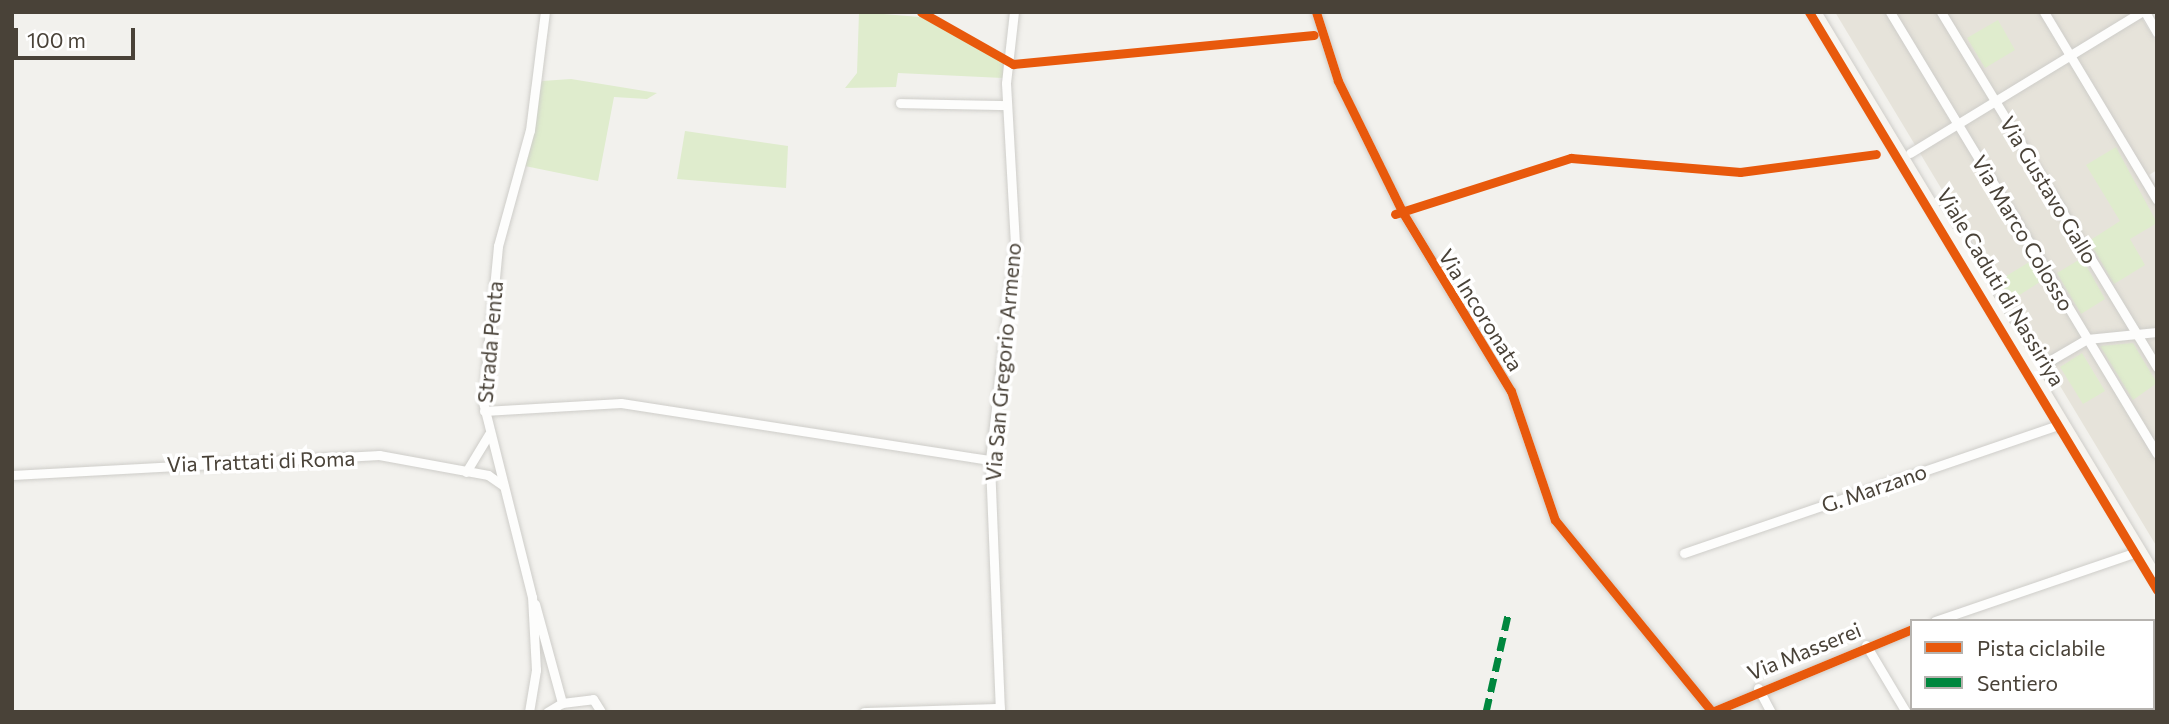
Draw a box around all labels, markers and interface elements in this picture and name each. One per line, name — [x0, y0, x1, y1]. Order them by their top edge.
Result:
scale bar — [18, 14, 138, 58]
text: 100 m — [27, 27, 86, 52]
street label: Via Gustavo Gallo — [1995, 112, 2103, 268]
street label: Via Marco Colosso — [1967, 151, 2079, 315]
street label: Viale Caduti di Nassiriya — [1932, 183, 2070, 391]
street label: Via San Gregorio Armeno — [980, 242, 1026, 482]
street label: Via Incoronata — [1434, 244, 1528, 376]
street label: Strada Penta — [472, 280, 508, 404]
street label: Via Trattati di Roma — [166, 445, 356, 477]
street label: G. Marzano — [1818, 458, 1930, 518]
street label: Via Masserei — [1743, 617, 1865, 685]
legend — [1910, 619, 2155, 710]
text: Pista ciclabile — [1977, 635, 2105, 660]
text: Sentiero — [1977, 670, 2058, 695]

